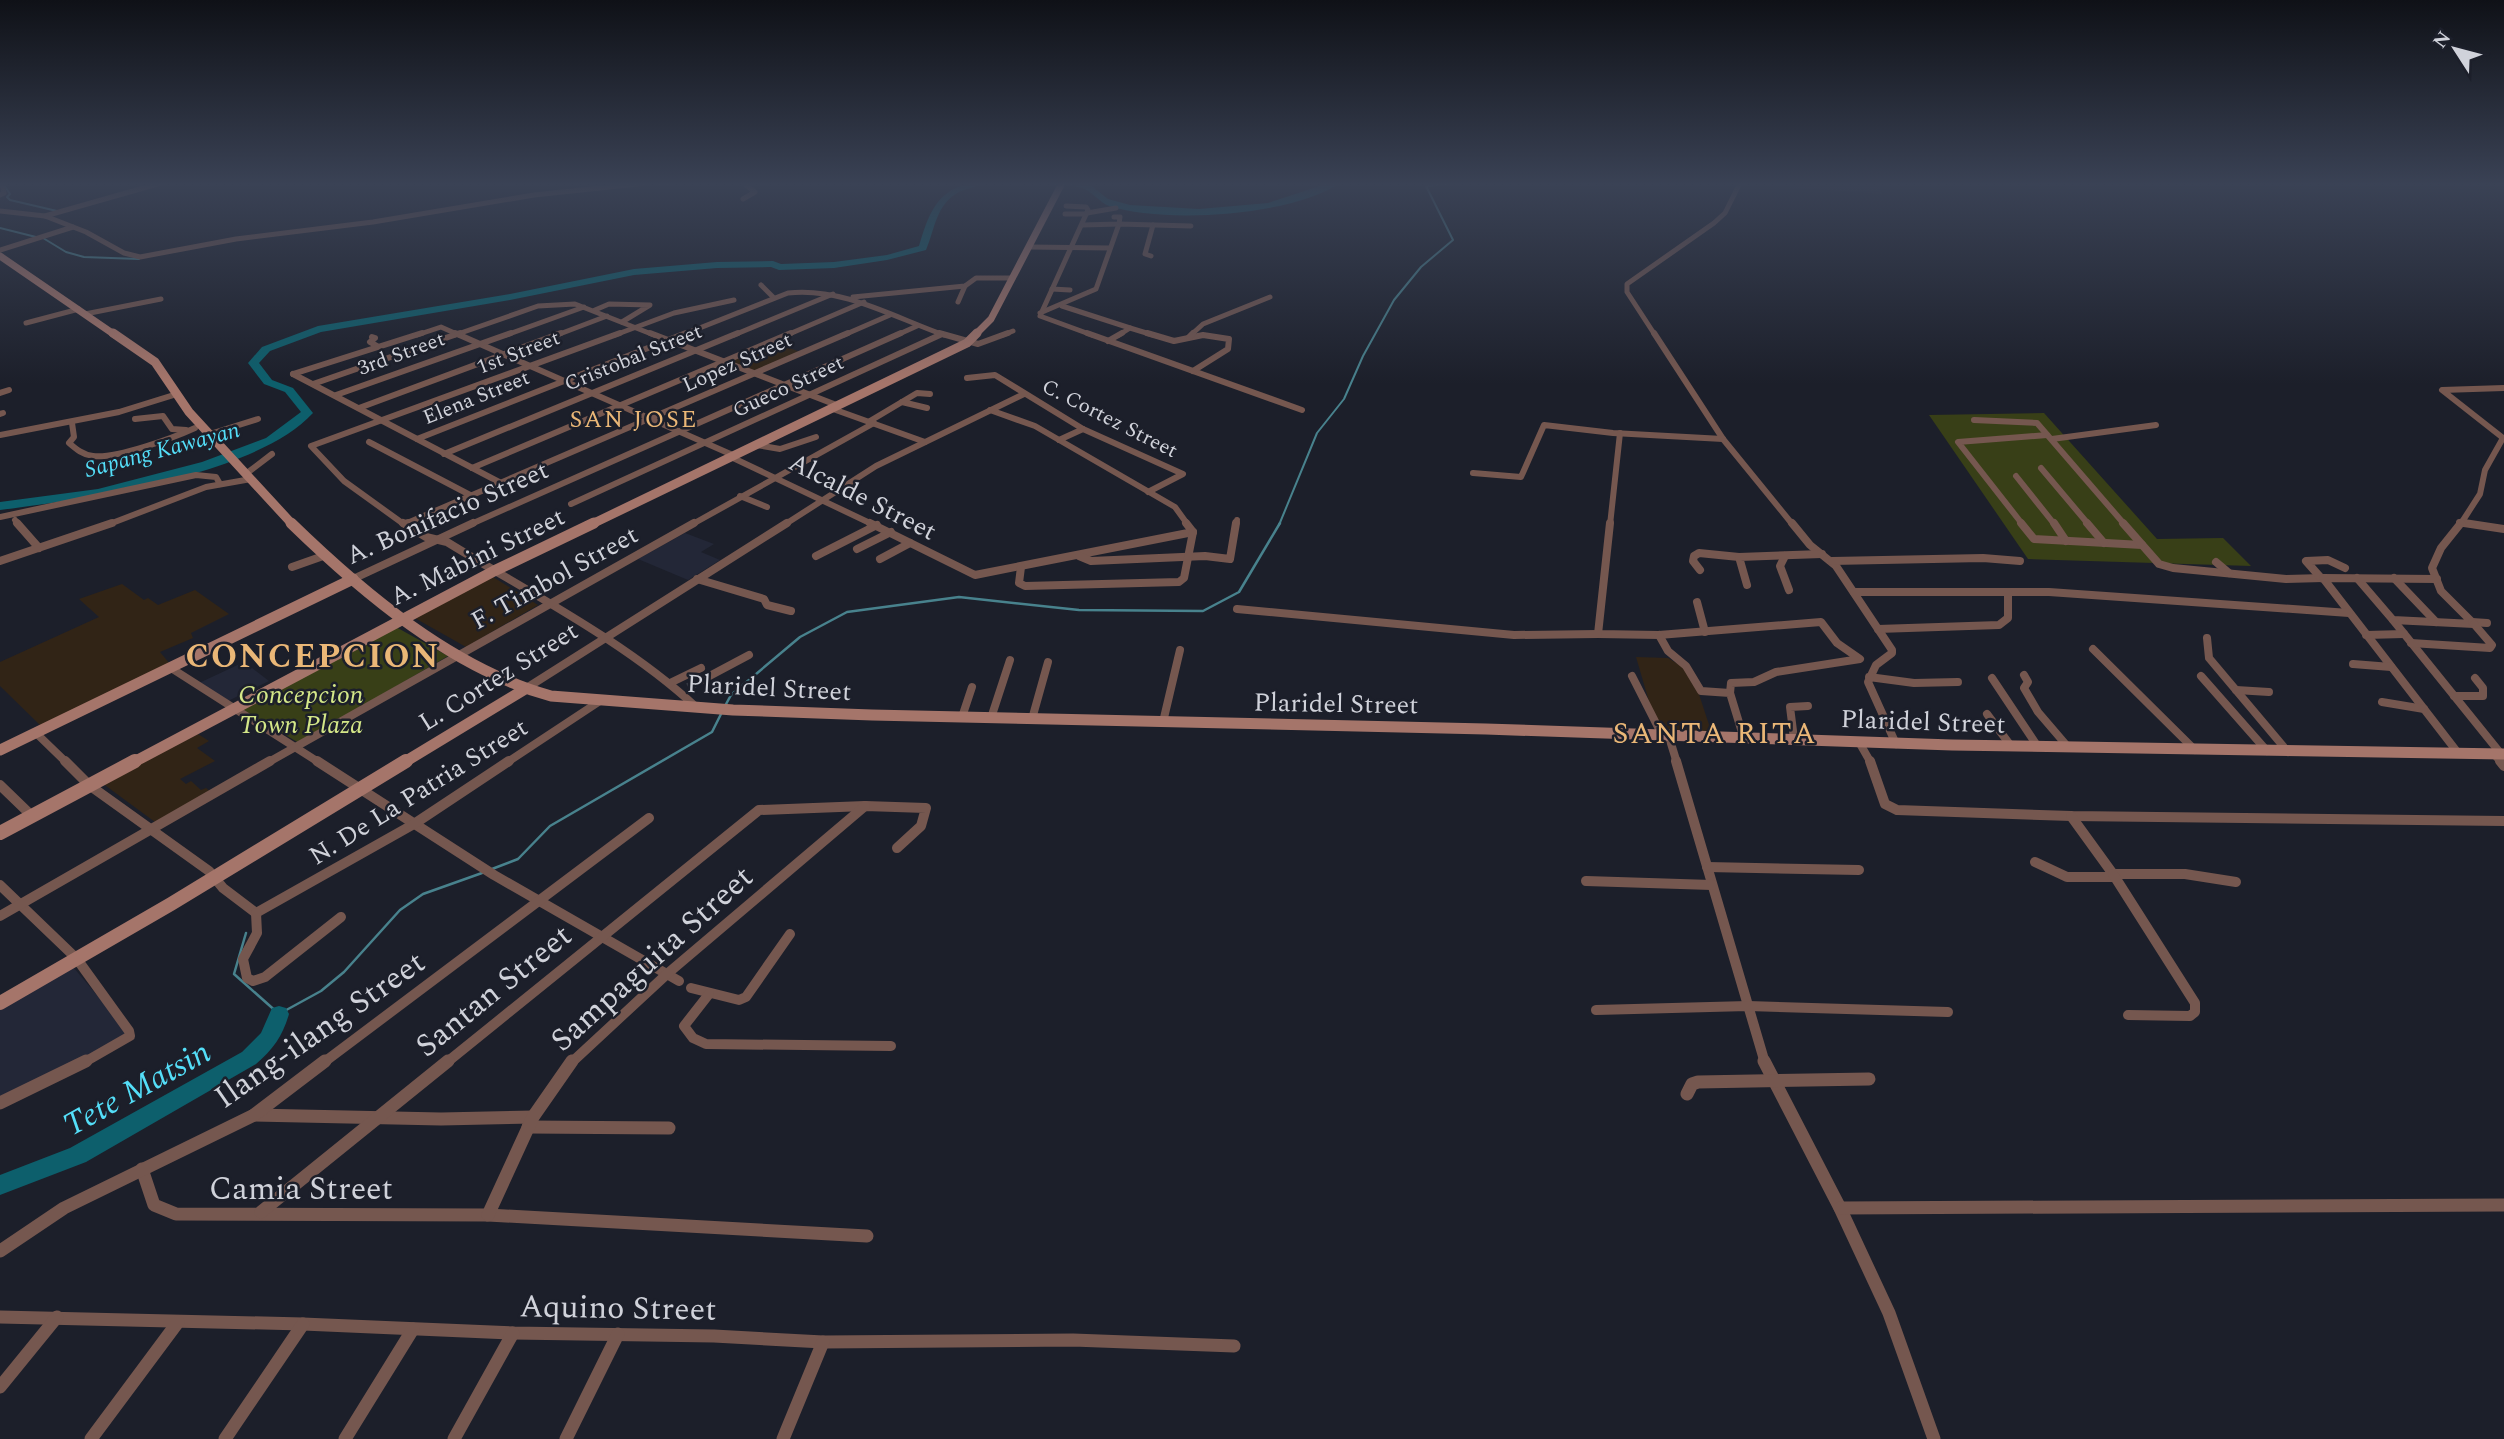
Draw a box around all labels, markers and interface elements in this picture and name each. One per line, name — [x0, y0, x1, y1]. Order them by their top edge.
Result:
north arrow — [2420, 14, 2490, 84]
text: N — [2426, 25, 2459, 55]
street label: Cristobal Street — [560, 316, 707, 400]
street label: 1st Street — [472, 322, 565, 383]
street label: 3rd Street — [353, 323, 450, 385]
street label: Lopez Street — [677, 324, 797, 401]
street label: Gueco Street — [727, 347, 849, 427]
street label: Elena Street — [418, 362, 535, 434]
street label: C. Cortez Street — [1036, 371, 1183, 467]
district label: SAN JOSE — [570, 402, 698, 438]
water label: Sapang Kawayan — [81, 413, 244, 488]
street label: Alcalde Street — [782, 442, 944, 551]
street label: A. Bonifacio Street — [340, 450, 555, 576]
street label: A. Mabini Street — [383, 497, 572, 617]
street label: F. Timbol Street — [463, 515, 646, 640]
street label: L. Cortez Street — [411, 612, 586, 742]
district label: CONCEPCION — [186, 632, 441, 682]
street label: Plaridel Street — [686, 664, 852, 712]
park label: Concepcion Town Plaza — [238, 675, 364, 745]
street label: Plaridel Street — [1253, 683, 1419, 725]
street label: Plaridel Street — [1840, 699, 2006, 745]
street label: N. De La Patria Street — [301, 708, 536, 876]
district label: SANTA RITA — [1613, 711, 1817, 757]
street label: Sampaguita Street — [539, 854, 765, 1064]
street label: Santan Street — [405, 913, 583, 1070]
street label: Ilang-ilang Street — [204, 939, 436, 1121]
water label: Tete Matsin — [54, 1028, 220, 1150]
street label: Camia Street — [209, 1165, 393, 1214]
street label: Aquino Street — [519, 1282, 717, 1335]

